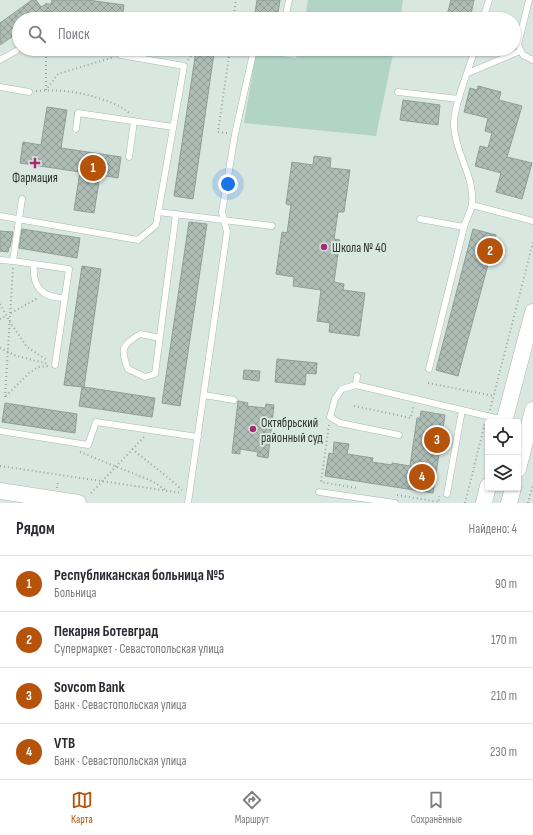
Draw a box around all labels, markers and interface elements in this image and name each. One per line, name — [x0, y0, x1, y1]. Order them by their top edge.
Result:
search box — [12, 12, 521, 56]
icon: search — [26, 23, 48, 45]
text: Поиск — [58, 25, 90, 44]
pin: 1 — [80, 153, 106, 183]
marker: Фармация — [30, 158, 40, 168]
place label: Фармация — [12, 170, 58, 186]
your location — [218, 174, 238, 194]
pin: 2 — [477, 236, 503, 266]
place label: Школа № 40 — [332, 240, 387, 256]
marker: Школа № 40 — [319, 242, 329, 252]
place label: Октябрьский районный суд — [261, 415, 323, 446]
map controls — [485, 419, 521, 491]
button: locate — [485, 419, 521, 455]
marker: Октябрьский районный суд — [248, 424, 258, 434]
pin: 3 — [424, 425, 450, 455]
button: layers — [485, 455, 521, 491]
pin: 4 — [409, 462, 435, 492]
text: Рядом — [16, 519, 55, 539]
text: Найдено: 4 — [469, 521, 517, 537]
text: Республиканская больница №5 — [54, 566, 225, 585]
text: 1 — [26, 576, 32, 592]
text: 90 m — [495, 576, 517, 592]
text: Больница — [54, 585, 97, 601]
text: Пекарня Ботевград — [54, 622, 158, 641]
text: 2 — [26, 632, 32, 648]
text: 170 m — [491, 632, 517, 648]
text: Супермаркет · Севастопольская улица — [54, 641, 224, 657]
text: Sovcom Bank — [54, 678, 125, 697]
text: 3 — [26, 688, 32, 704]
text: 210 m — [491, 688, 517, 704]
text: Банк · Севастопольская улица — [54, 697, 187, 713]
text: VTB — [54, 734, 75, 753]
text: 4 — [26, 744, 32, 760]
text: 230 m — [490, 744, 517, 760]
text: Банк · Севастопольская улица — [54, 753, 187, 769]
tab: Карта — [71, 789, 93, 826]
tab: Маршрут — [235, 789, 269, 826]
tab: Сохранённые — [411, 789, 462, 826]

